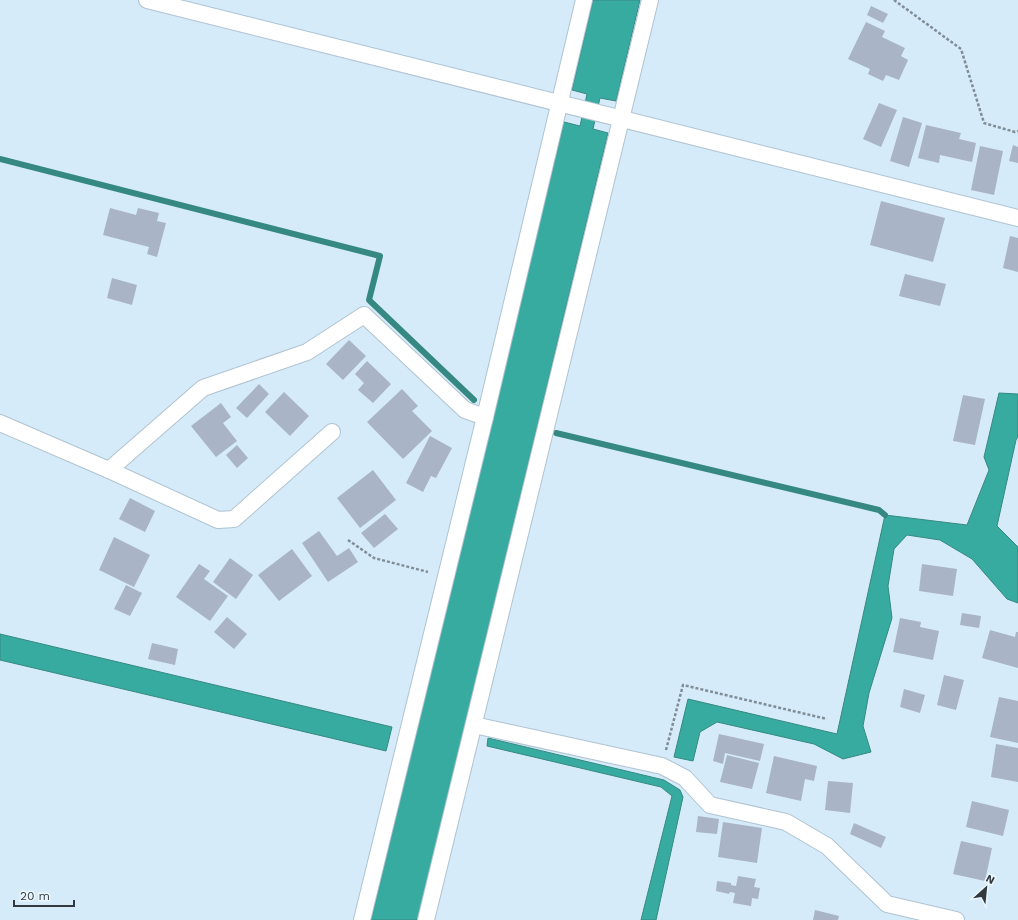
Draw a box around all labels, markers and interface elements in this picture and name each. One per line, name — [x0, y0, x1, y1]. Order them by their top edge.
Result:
north arrow — [966, 868, 1006, 908]
text: N — [984, 872, 997, 887]
scale bar — [14, 882, 74, 908]
text: 20 m — [20, 889, 50, 903]

